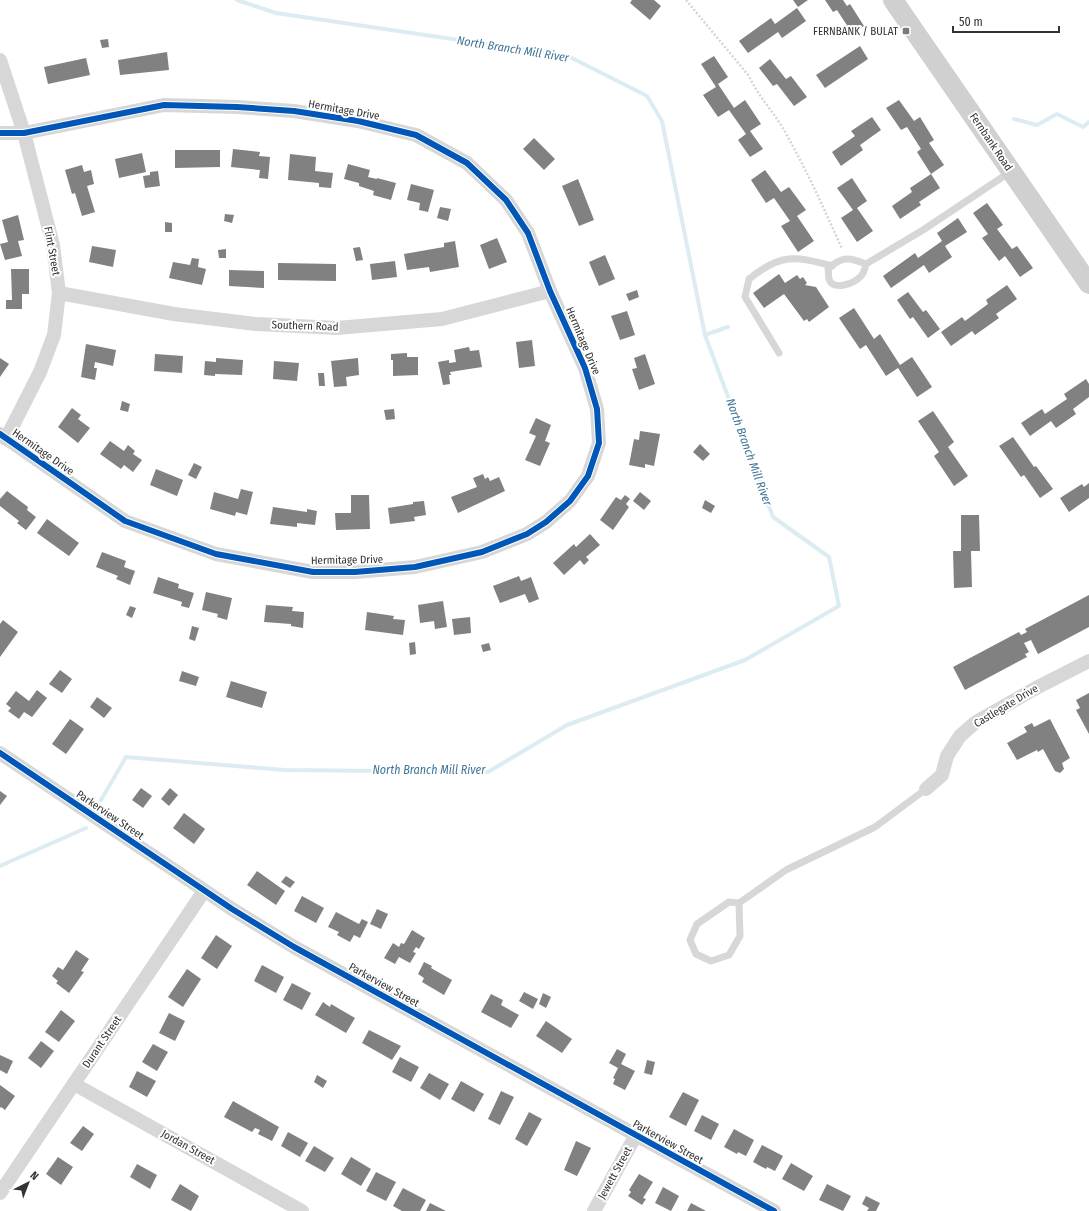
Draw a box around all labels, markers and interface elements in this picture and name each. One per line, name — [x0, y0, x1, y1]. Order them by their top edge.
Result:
scale bar — [953, 8, 1059, 34]
text: 50 m — [959, 15, 983, 29]
place label: FERNBANK / BULAT — [813, 25, 899, 38]
marker: FERNBANK / BULAT — [901, 26, 911, 36]
water label: North Branch Mill River — [456, 33, 571, 65]
street label: Hermitage Drive — [307, 97, 381, 123]
street label: Fernbank Road — [967, 111, 1015, 173]
street label: Flint Street — [41, 226, 63, 277]
street label: Hermitage Drive — [563, 305, 603, 377]
street label: Southern Road — [271, 318, 339, 334]
water label: North Branch Mill River — [723, 397, 775, 508]
street label: Hermitage Drive — [10, 426, 76, 478]
street label: Hermitage Drive — [311, 553, 383, 567]
street label: Castlegate Drive — [972, 682, 1040, 730]
water label: North Branch Mill River — [373, 763, 486, 777]
street label: Parkerview Street — [74, 788, 147, 843]
street label: Parkerview Street — [346, 960, 422, 1010]
street label: Durant Street — [80, 1013, 124, 1071]
street label: Parkerview Street — [630, 1117, 706, 1167]
street label: Jordan Street — [159, 1127, 217, 1167]
street label: Jewett Street — [595, 1144, 635, 1201]
north arrow — [8, 1163, 48, 1203]
text: N — [28, 1169, 41, 1183]

